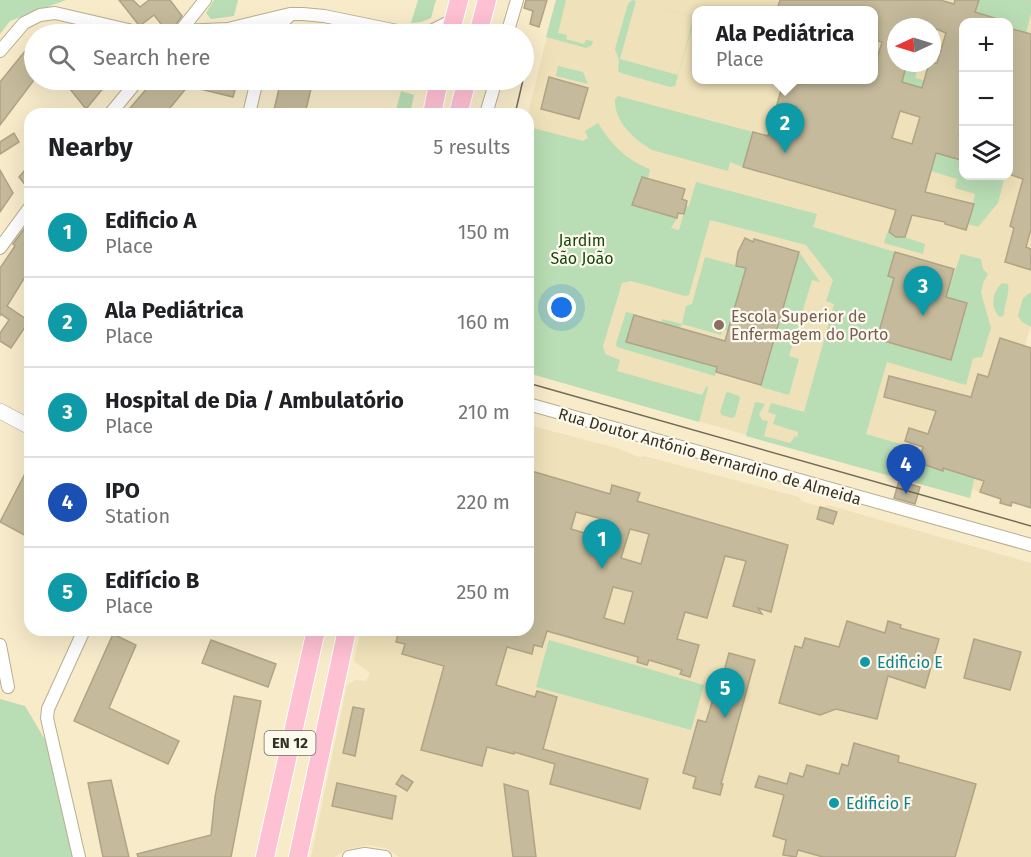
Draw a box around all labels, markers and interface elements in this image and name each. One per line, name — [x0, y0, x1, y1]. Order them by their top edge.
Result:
popup — [692, 6, 878, 84]
north arrow — [887, 18, 941, 72]
map controls — [959, 18, 1013, 180]
button: + — [959, 18, 1013, 72]
text: Ala Pediátrica — [716, 20, 854, 47]
search box — [24, 24, 534, 90]
icon: search — [45, 41, 78, 74]
text: Search here — [93, 44, 211, 71]
text: Place — [716, 47, 764, 71]
button: − — [959, 72, 1013, 126]
pin: 2 — [766, 104, 804, 153]
button: layers — [959, 126, 1013, 180]
text: Nearby — [48, 132, 133, 163]
text: 5 results — [433, 135, 510, 159]
text: Edificio A — [105, 207, 197, 234]
text: 1 — [63, 220, 72, 244]
text: 150 m — [458, 220, 510, 244]
park label: Jardim São João — [550, 231, 614, 268]
text: Place — [105, 234, 153, 258]
pin: 3 — [904, 266, 942, 316]
your location — [547, 293, 576, 322]
text: Ala Pediátrica — [105, 297, 244, 324]
place label: Escola Superior de Enfermagem do Porto — [731, 307, 888, 344]
text: 2 — [62, 310, 73, 334]
text: 160 m — [457, 310, 510, 334]
marker: Escola Superior de Enfermagem do Porto — [712, 318, 726, 332]
text: Place — [105, 324, 153, 348]
text: Hospital de Dia / Ambulatório — [105, 387, 404, 414]
text: 3 — [62, 400, 73, 424]
text: 210 m — [458, 400, 510, 424]
street label: Rua Doutor António Bernardino de Almeida — [556, 404, 863, 509]
text: Place — [105, 414, 153, 438]
pin: 4 — [886, 444, 926, 494]
text: IPO — [105, 477, 140, 504]
text: 4 — [62, 490, 73, 514]
text: 220 m — [457, 490, 510, 514]
text: Station — [105, 504, 170, 528]
pin: 1 — [582, 520, 622, 569]
text: Edifício B — [105, 567, 199, 594]
text: 5 — [62, 580, 73, 604]
text: 250 m — [456, 580, 510, 604]
text: Place — [105, 594, 153, 618]
place label: Edificio E — [877, 653, 943, 672]
marker: Edificio E — [858, 655, 872, 669]
pin: 5 — [706, 668, 744, 718]
road number: EN 12 — [264, 731, 316, 755]
place label: Edificio F — [846, 794, 911, 813]
marker: Edificio F — [827, 796, 841, 810]

